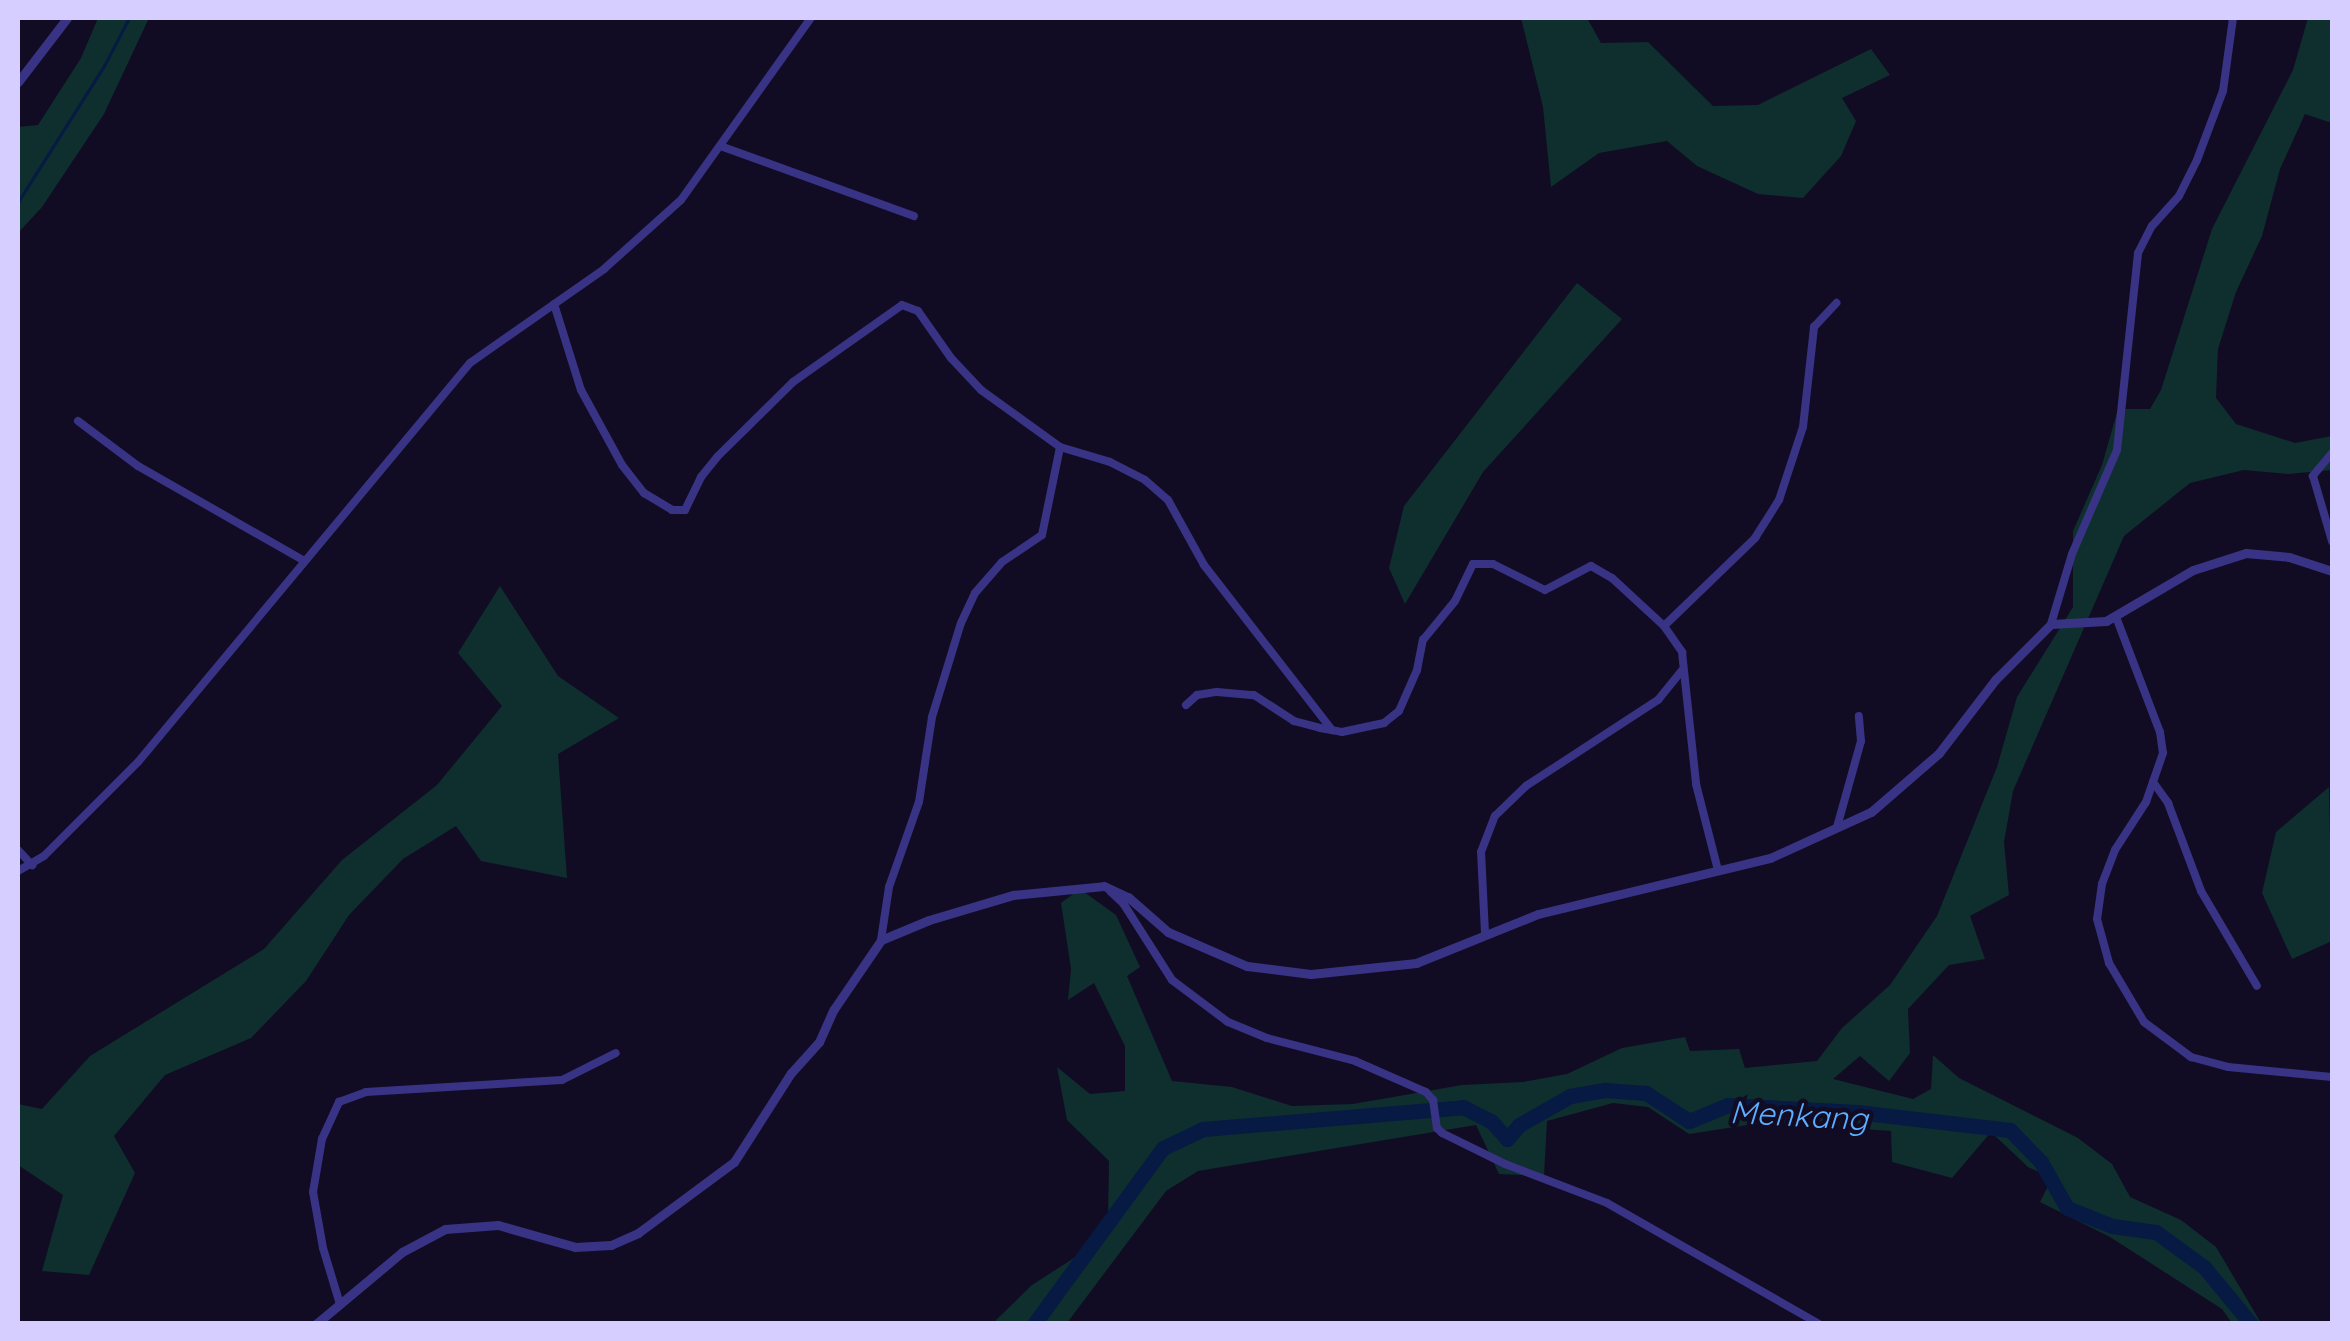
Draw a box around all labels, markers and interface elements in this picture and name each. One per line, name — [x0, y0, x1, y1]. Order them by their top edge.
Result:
water label: Menkang — [1729, 1092, 1869, 1138]

